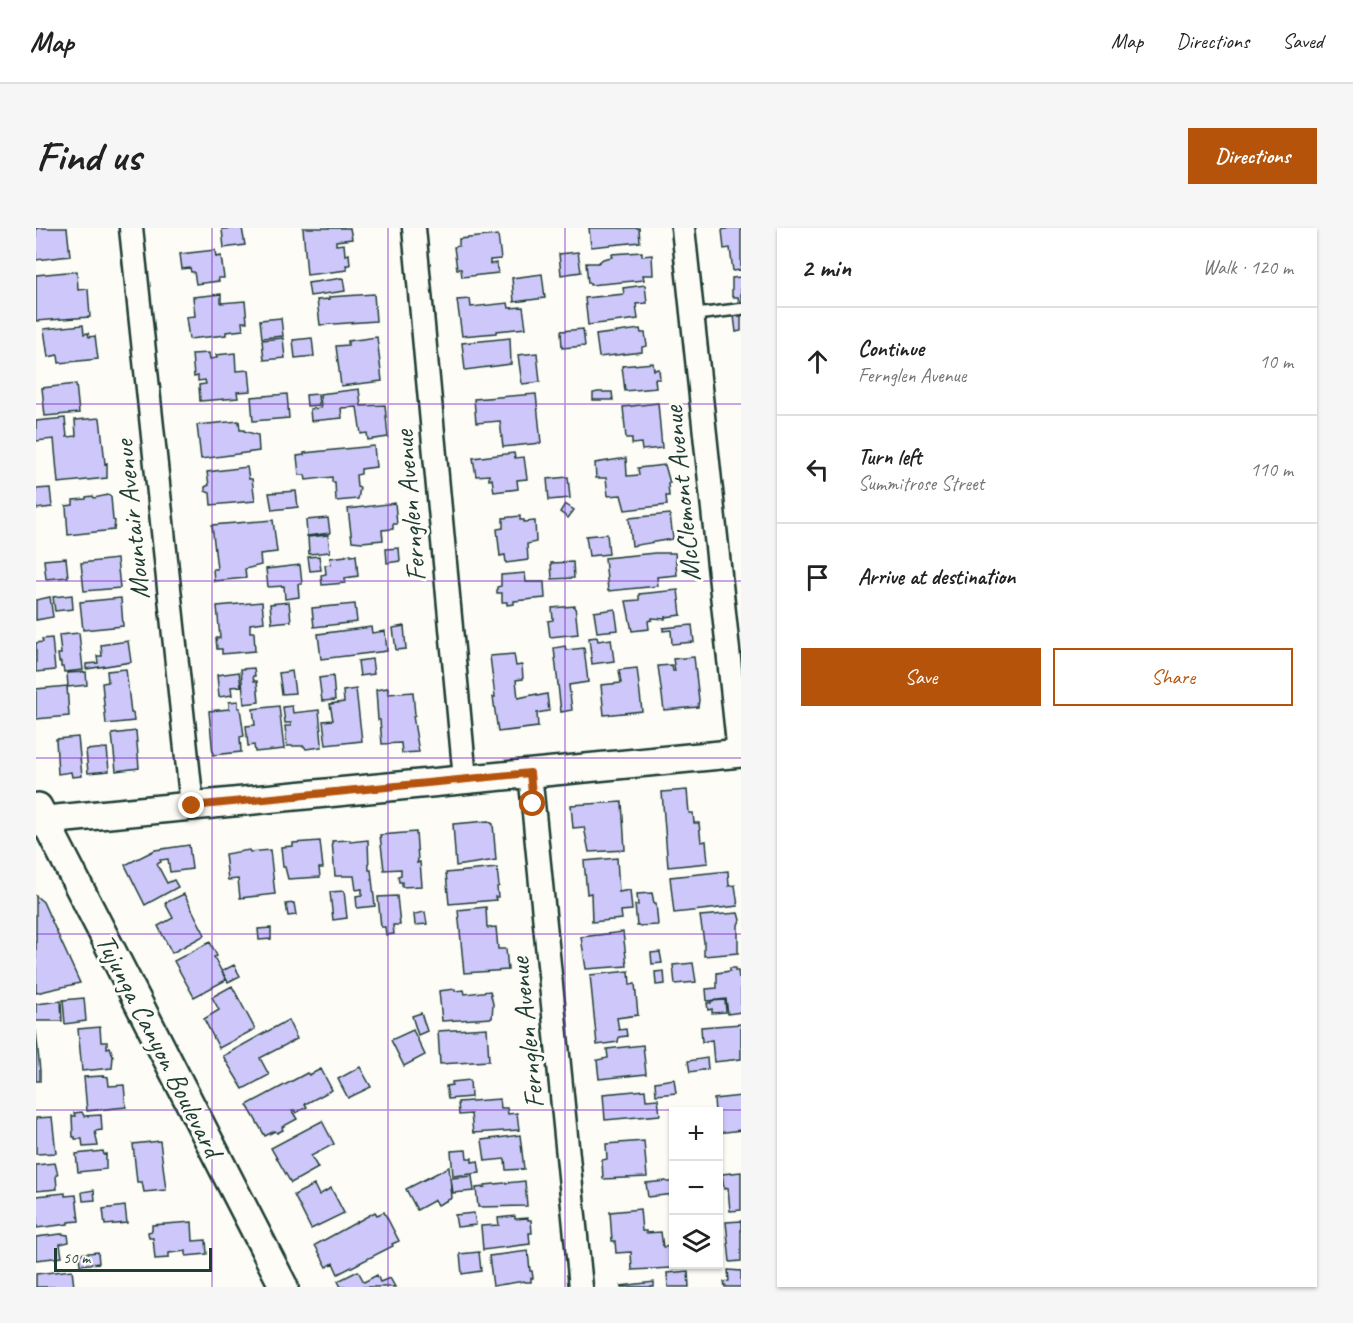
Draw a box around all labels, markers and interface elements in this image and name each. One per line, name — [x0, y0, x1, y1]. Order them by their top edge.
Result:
text: Map — [30, 24, 73, 59]
text: Map — [1111, 28, 1143, 54]
text: Directions — [1176, 28, 1249, 54]
text: Saved — [1282, 28, 1323, 54]
button: Directions — [1188, 128, 1317, 184]
text: Find us — [36, 130, 141, 183]
text: 2 min — [801, 251, 851, 284]
text: Walk · 120 m — [1203, 255, 1293, 280]
text: Continue — [858, 335, 924, 363]
icon: ahead — [801, 345, 834, 378]
text: 10 m — [1259, 349, 1293, 374]
text: Fernglen Avenue — [858, 363, 966, 388]
street label: McClemont Avenue — [655, 403, 708, 583]
street label: Fernglen Avenue — [385, 427, 434, 583]
street label: Mountair Avenue — [106, 437, 157, 601]
text: Turn left — [858, 443, 922, 471]
icon: left — [801, 453, 834, 486]
text: 110 m — [1250, 457, 1293, 482]
text: Summitrose Street — [858, 471, 984, 496]
icon: arrive — [801, 561, 834, 594]
text: Arrive at destination — [858, 563, 1015, 591]
button: Save — [801, 648, 1041, 706]
button: Share — [1053, 648, 1293, 706]
route start — [519, 790, 545, 816]
route end — [178, 792, 204, 818]
street label: Tujunga Canyon Boulevard — [88, 928, 233, 1166]
street label: Fernglen Avenue — [501, 954, 552, 1110]
map controls — [669, 1107, 723, 1269]
button: + — [669, 1107, 723, 1161]
button: − — [669, 1161, 723, 1215]
button: layers — [669, 1215, 723, 1269]
scale bar — [54, 1245, 212, 1272]
text: 50 m — [63, 1248, 90, 1268]

